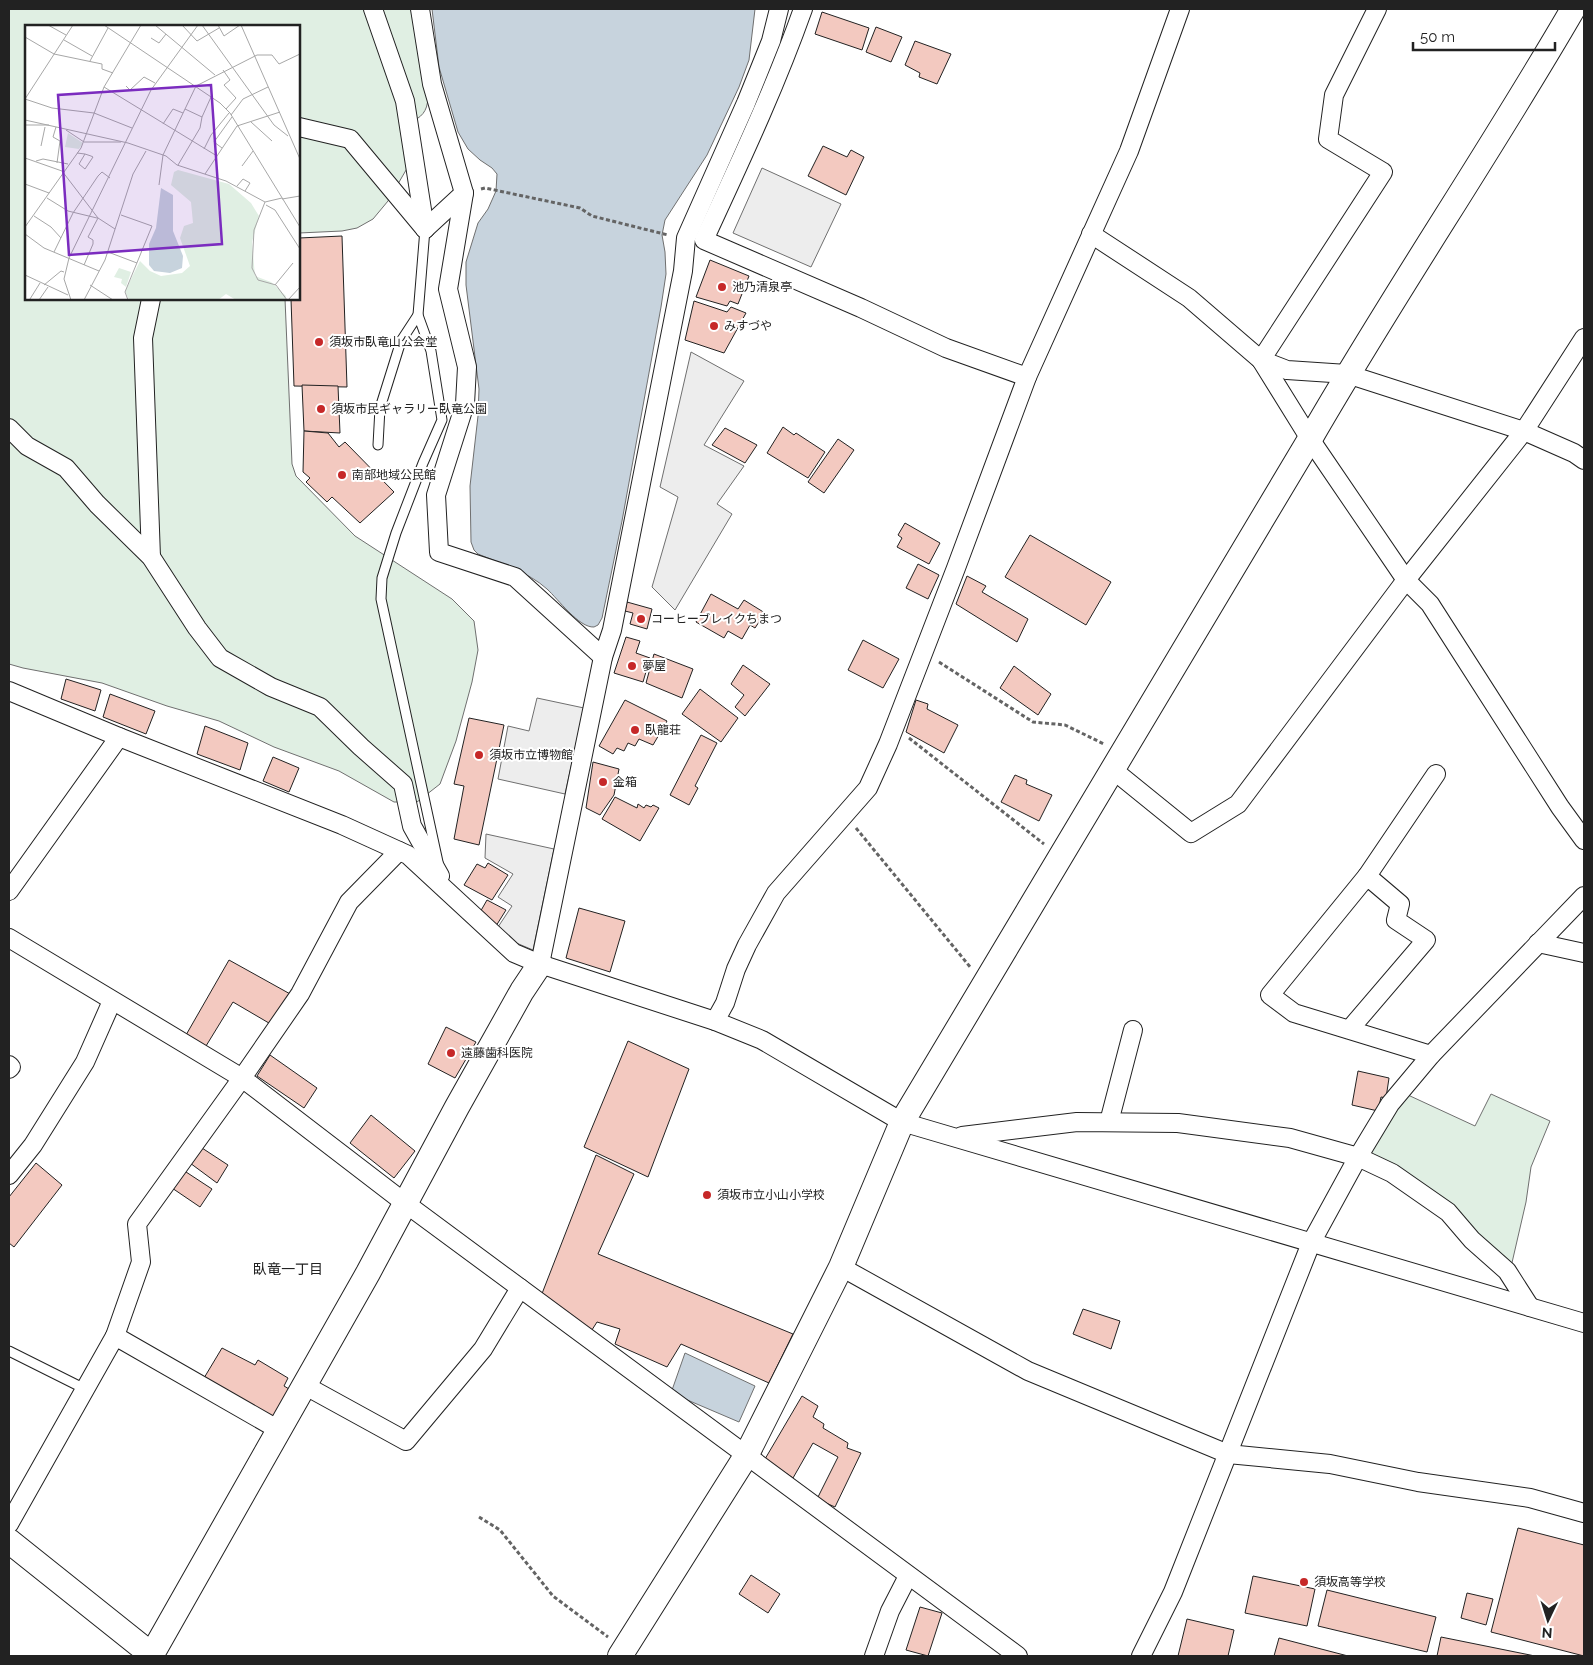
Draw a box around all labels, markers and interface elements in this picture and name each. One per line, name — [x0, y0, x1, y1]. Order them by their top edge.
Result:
scale bar — [1413, 20, 1556, 52]
inset map — [25, 25, 300, 300]
text: 50 m — [1420, 28, 1455, 46]
place label: 池乃清泉亭 — [732, 280, 792, 294]
marker: 池乃清泉亭 — [716, 281, 728, 293]
place label: みすづや — [724, 319, 772, 333]
marker: みすづや — [708, 320, 720, 332]
place label: 須坂市臥竜山公会堂 — [329, 335, 437, 349]
marker: 須坂市臥竜山公会堂 — [313, 336, 325, 348]
place label: 須坂市民ギャラリー臥竜公園 — [331, 402, 487, 416]
marker: 須坂市民ギャラリー臥竜公園 — [315, 403, 327, 415]
place label: 南部地域公民館 — [352, 468, 436, 482]
marker: 南部地域公民館 — [336, 469, 348, 481]
place label: コーヒーブレイクちまつ — [651, 612, 782, 626]
marker: コーヒーブレイクちまつ — [635, 613, 647, 625]
place label: 夢屋 — [642, 659, 666, 673]
marker: 夢屋 — [626, 660, 638, 672]
place label: 臥龍荘 — [645, 723, 681, 737]
marker: 臥龍荘 — [629, 724, 641, 736]
place label: 須坂市立博物館 — [489, 748, 573, 762]
marker: 須坂市立博物館 — [473, 749, 485, 761]
place label: 金箱 — [613, 775, 637, 789]
marker: 金箱 — [597, 776, 609, 788]
place label: 遠藤歯科医院 — [461, 1046, 533, 1060]
marker: 遠藤歯科医院 — [445, 1047, 457, 1059]
place label: 須坂市立小山小学校 — [717, 1188, 825, 1202]
marker: 須坂市立小山小学校 — [701, 1189, 713, 1201]
district label: 臥竜一丁目 — [253, 1261, 323, 1277]
place label: 須坂高等学校 — [1314, 1575, 1386, 1589]
marker: 須坂高等学校 — [1298, 1576, 1310, 1588]
north arrow — [1523, 1595, 1573, 1645]
text: N — [1541, 1625, 1553, 1641]

